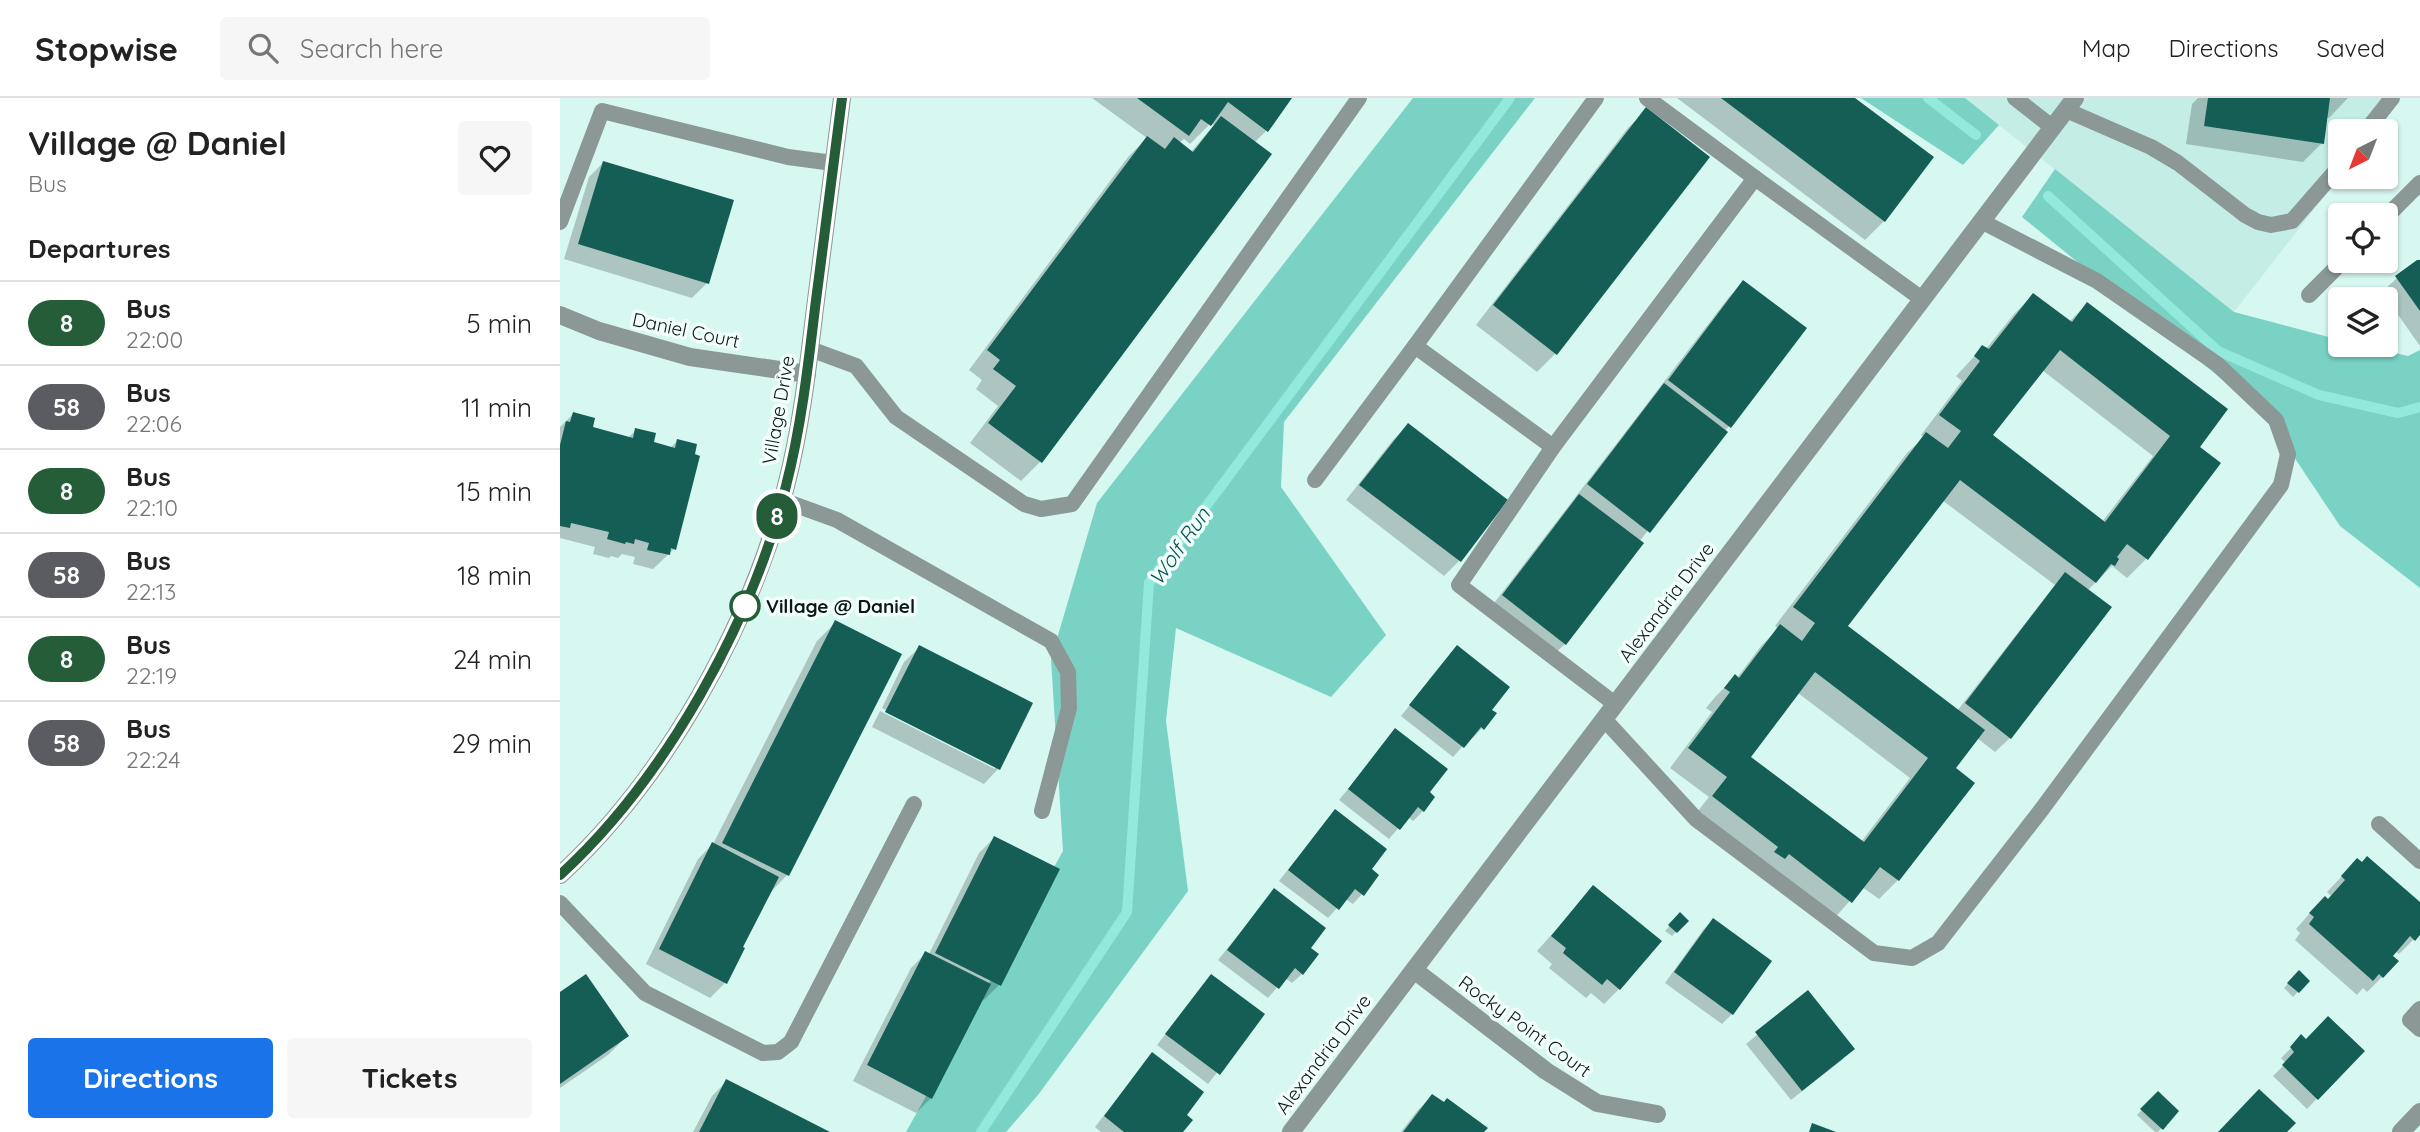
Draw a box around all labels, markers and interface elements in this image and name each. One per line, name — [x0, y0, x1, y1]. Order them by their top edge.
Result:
search box — [220, 17, 710, 80]
text: Stopwise — [35, 28, 178, 69]
icon: search — [244, 29, 282, 67]
text: Search here — [300, 32, 443, 65]
text: Map — [2082, 33, 2131, 63]
text: Directions — [2169, 33, 2279, 63]
text: Saved — [2317, 33, 2385, 63]
north arrow — [2328, 119, 2398, 189]
map controls — [2328, 119, 2398, 357]
button: heart — [458, 121, 532, 195]
text: Village @ Daniel — [28, 122, 287, 163]
text: Bus — [28, 169, 67, 198]
button: locate — [2328, 203, 2398, 273]
text: Departures — [28, 232, 171, 265]
button: layers — [2328, 287, 2398, 357]
text: Bus — [126, 292, 171, 325]
text: 5 min — [466, 307, 532, 340]
street label: Daniel Court — [630, 307, 742, 353]
text: 8 — [60, 308, 73, 338]
text: 22:00 — [126, 325, 183, 354]
street label: Village Drive — [757, 354, 799, 466]
text: Bus — [126, 376, 171, 409]
text: 11 min — [461, 391, 532, 424]
text: 58 — [53, 392, 80, 422]
text: 22:06 — [126, 409, 182, 438]
text: Bus — [126, 460, 171, 493]
text: 15 min — [457, 475, 532, 508]
text: 8 — [60, 476, 73, 506]
text: 22:10 — [126, 493, 178, 522]
line badge: 8 — [754, 493, 800, 539]
text: 8 — [770, 501, 784, 531]
water label: Wolf Run — [1143, 502, 1216, 590]
street label: Alexandria Drive — [1613, 537, 1719, 667]
text: Bus — [126, 544, 171, 577]
text: 18 min — [457, 559, 532, 592]
text: 58 — [53, 560, 80, 590]
text: 22:13 — [126, 577, 176, 606]
marker: Village @ Daniel — [730, 591, 760, 621]
place label: Village @ Daniel — [766, 594, 915, 618]
text: Bus — [126, 628, 171, 661]
text: 24 min — [453, 643, 532, 676]
text: 8 — [60, 644, 73, 674]
text: 22:19 — [126, 661, 177, 690]
text: Bus — [126, 712, 171, 745]
text: 29 min — [452, 727, 532, 760]
text: 58 — [53, 728, 80, 758]
text: 22:24 — [126, 745, 180, 774]
street label: Rocky Point Court — [1454, 970, 1596, 1082]
street label: Alexandria Drive — [1270, 989, 1376, 1119]
button: Directions — [28, 1038, 273, 1118]
button: Tickets — [287, 1038, 532, 1118]

